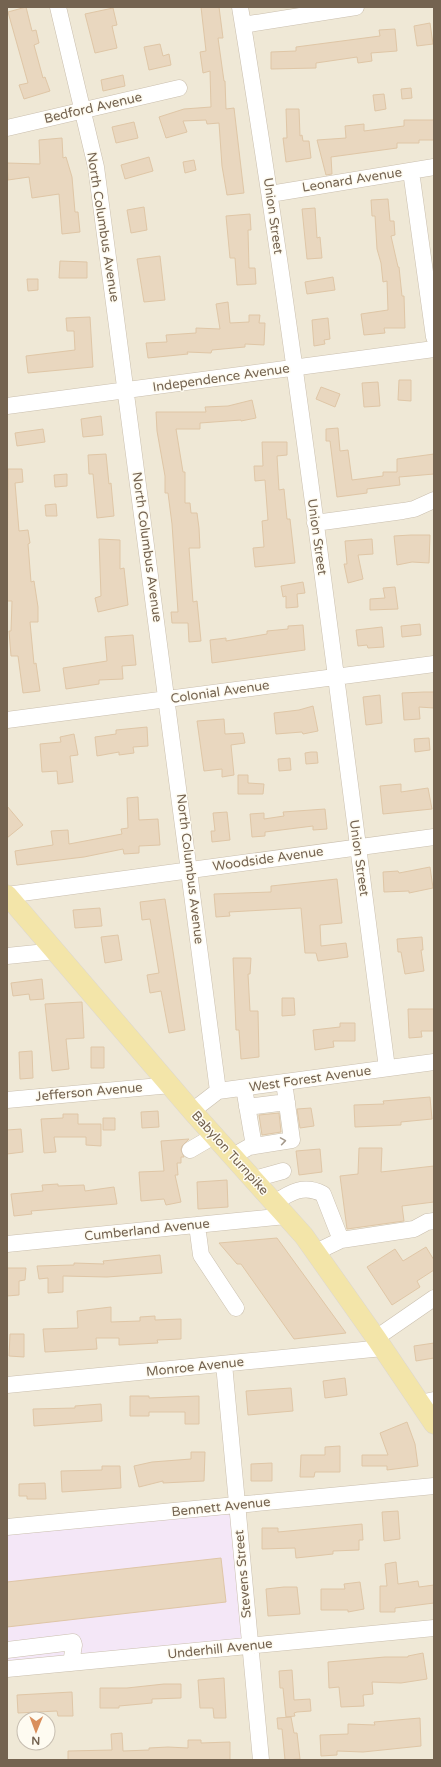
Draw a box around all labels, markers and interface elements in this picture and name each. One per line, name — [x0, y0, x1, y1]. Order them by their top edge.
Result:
street label: Bedford Avenue — [43, 89, 143, 127]
street label: North Columbus Avenue — [83, 151, 123, 303]
street label: Leonard Avenue — [301, 164, 403, 196]
street label: Union Street — [260, 177, 286, 255]
street label: Independence Avenue — [151, 360, 291, 396]
street label: North Columbus Avenue — [129, 471, 165, 623]
street label: Union Street — [304, 498, 330, 576]
street label: Colonial Avenue — [170, 677, 270, 707]
street label: North Columbus Avenue — [173, 793, 207, 945]
street label: Union Street — [346, 819, 372, 897]
street label: Woodside Avenue — [212, 843, 324, 875]
street label: West Forest Avenue — [248, 1063, 372, 1095]
street label: Jefferson Avenue — [35, 1079, 143, 1105]
street label: Babylon Turnpike — [188, 1108, 272, 1198]
one-way arrow — [280, 1137, 286, 1146]
street label: Cumberland Avenue — [84, 1215, 210, 1245]
street label: Monroe Avenue — [145, 1354, 245, 1380]
street label: Bennett Avenue — [171, 1494, 271, 1520]
street label: Stevens Street — [231, 1529, 255, 1619]
street label: Underhill Avenue — [167, 1636, 273, 1662]
north arrow — [16, 1711, 56, 1751]
text: N — [31, 1734, 40, 1747]

